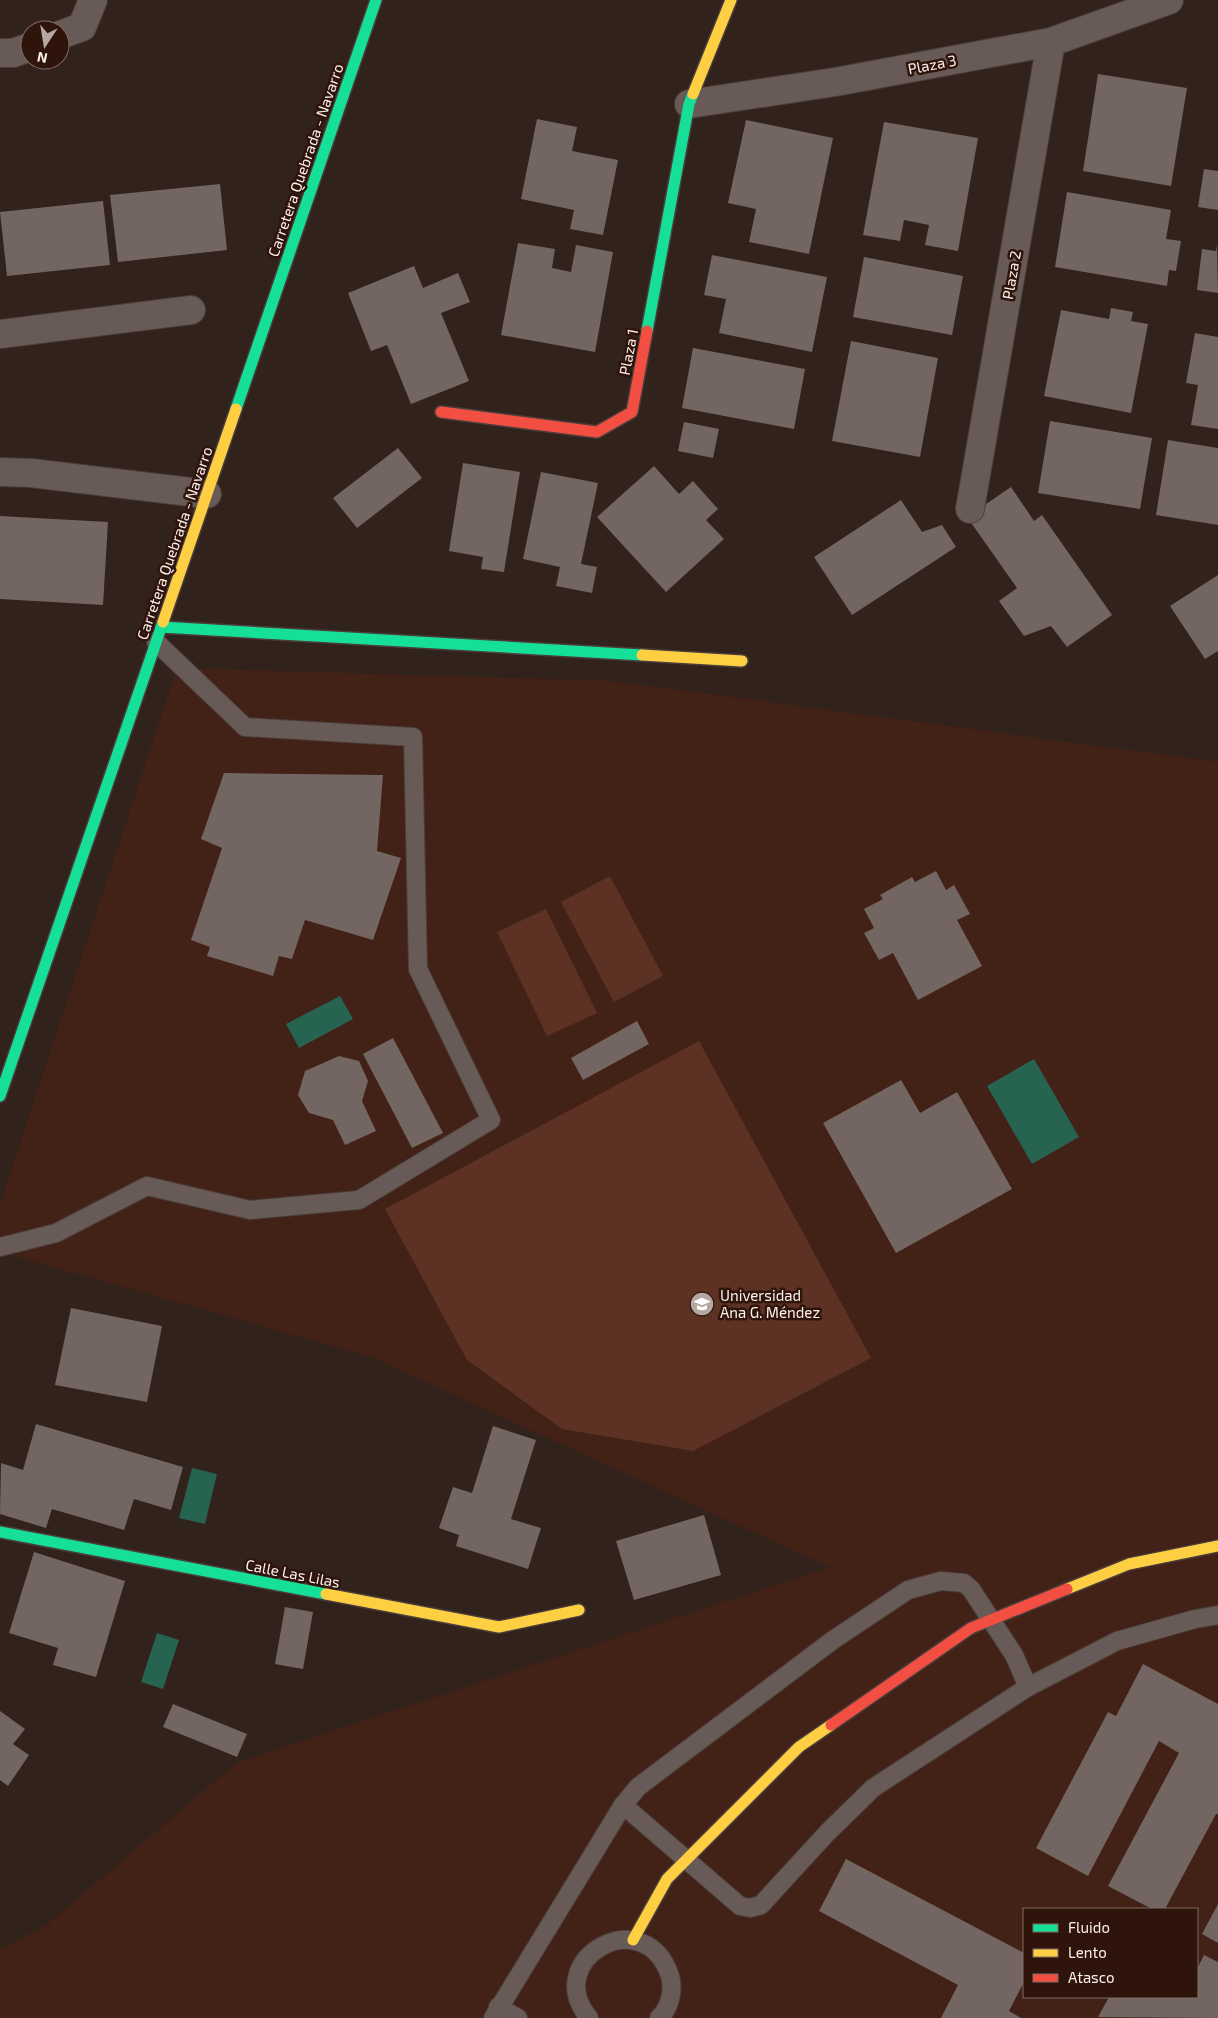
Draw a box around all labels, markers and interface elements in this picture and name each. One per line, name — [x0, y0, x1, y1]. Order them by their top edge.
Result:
north arrow — [20, 20, 70, 70]
text: N — [35, 49, 49, 68]
street label: Plaza 3 — [906, 50, 958, 78]
street label: Carretera Quebrada - Navarro — [263, 61, 348, 259]
street label: Plaza 2 — [998, 249, 1024, 301]
street label: Plaza 1 — [615, 327, 641, 377]
street label: Carretera Quebrada - Navarro — [132, 444, 217, 642]
place label: Universidad Ana G. Méndez — [720, 1286, 820, 1321]
school or university icon: Universidad Ana G. Méndez — [689, 1291, 715, 1317]
street label: Calle Las Lilas — [244, 1555, 342, 1591]
legend — [1023, 1908, 1198, 1998]
text: Fluido — [1068, 1918, 1110, 1936]
text: Lento — [1068, 1943, 1107, 1961]
text: Atasco — [1068, 1968, 1114, 1986]

